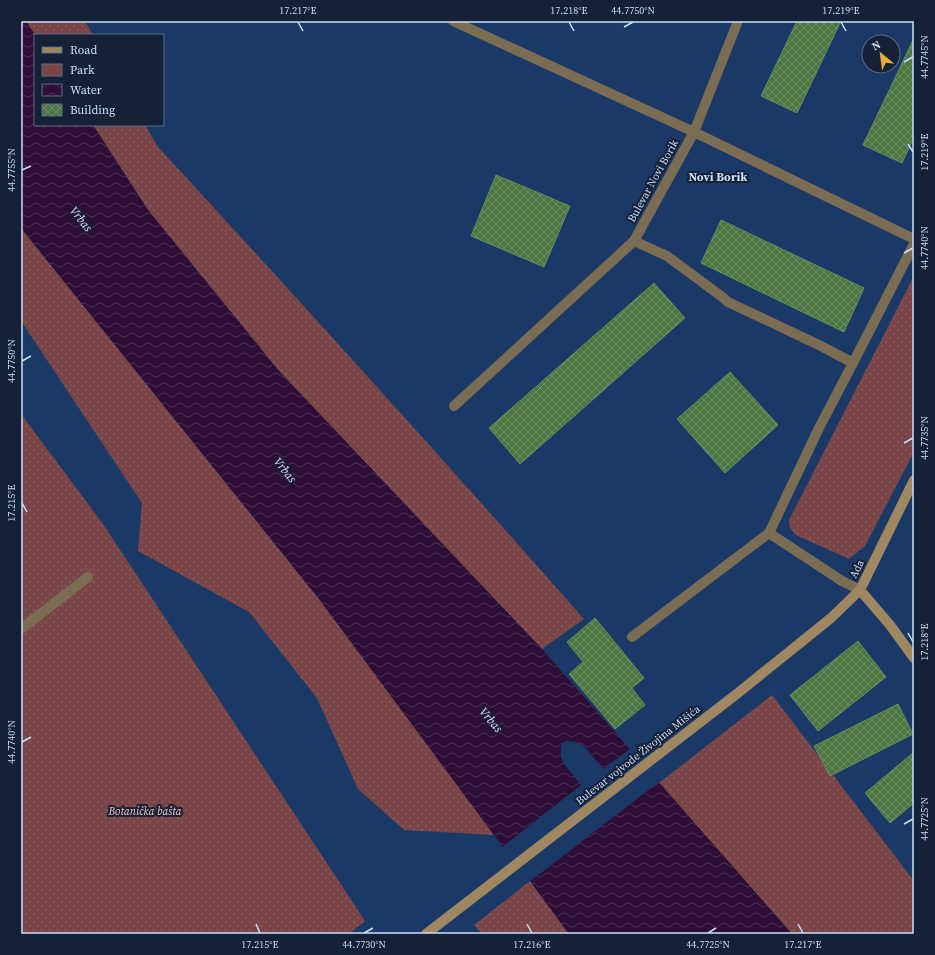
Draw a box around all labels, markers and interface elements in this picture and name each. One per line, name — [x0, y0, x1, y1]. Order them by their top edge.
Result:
text: 17.217°E — [279, 4, 317, 17]
text: 17.218°E — [550, 4, 588, 17]
text: 44.7750°N — [611, 4, 655, 17]
text: 17.219°E — [822, 4, 860, 17]
legend — [34, 34, 164, 126]
north arrow — [861, 34, 901, 74]
text: 44.7745°N — [918, 35, 931, 79]
text: N — [869, 37, 884, 54]
text: Road — [70, 42, 97, 58]
text: Park — [70, 62, 95, 78]
text: Water — [70, 82, 102, 98]
text: Building — [70, 102, 115, 118]
text: 17.219°E — [918, 133, 931, 171]
street label: Bulevar Novi Borik — [624, 136, 682, 225]
text: 44.7755°N — [5, 148, 18, 192]
district label: Novi Borik — [689, 169, 748, 185]
water label: Vrbas — [66, 203, 96, 235]
text: 44.7740°N — [918, 226, 931, 270]
text: 44.7750°N — [5, 339, 18, 383]
text: 44.7735°N — [918, 416, 931, 460]
water label: Vrbas — [270, 454, 300, 486]
text: 17.215°E — [5, 484, 18, 522]
street label: Ada — [846, 557, 868, 581]
text: 17.218°E — [918, 623, 931, 661]
street label: Bulevar vojvode Živojina Mišića — [573, 701, 704, 808]
water label: Vrbas — [476, 704, 507, 736]
text: 44.7740°N — [5, 720, 18, 764]
text: 44.7725°N — [918, 797, 931, 841]
park label: Botanička bašta — [107, 804, 182, 819]
text: 17.215°E — [241, 938, 279, 951]
text: 44.7730°N — [342, 938, 386, 951]
text: 17.216°E — [513, 938, 551, 951]
text: 44.7725°N — [686, 938, 730, 951]
text: 17.217°E — [784, 938, 822, 951]

